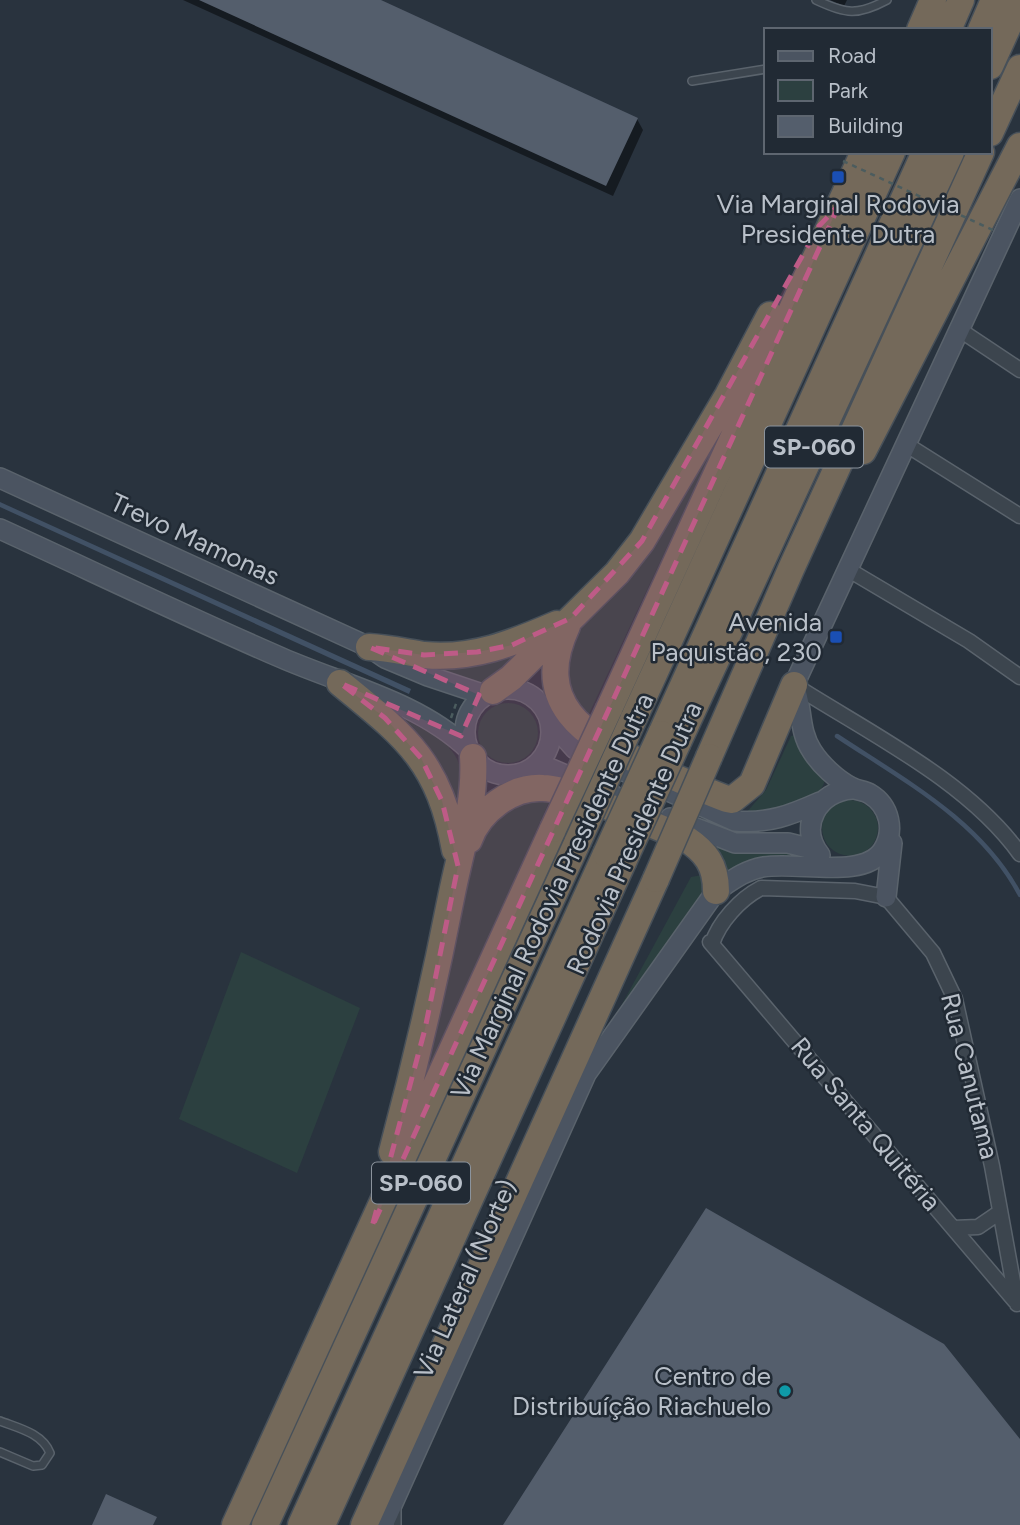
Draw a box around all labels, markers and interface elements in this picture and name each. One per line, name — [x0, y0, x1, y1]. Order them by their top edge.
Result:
legend — [764, 28, 992, 154]
text: Road — [828, 43, 876, 68]
text: Park — [828, 78, 869, 103]
text: Building — [828, 113, 903, 138]
marker: Via Marginal Rodovia Presidente Dutra — [830, 169, 846, 185]
place label: Via Marginal Rodovia Presidente Dutra — [716, 188, 960, 250]
road number: SP-060 — [765, 426, 863, 467]
street label: Trevo Mamonas — [105, 486, 285, 592]
place label: Avenida Paquistão, 230 — [651, 606, 822, 668]
marker: Avenida Paquistão, 230 — [828, 629, 844, 645]
street label: Via Marginal Rodovia Presidente Dutra — [444, 688, 660, 1104]
street label: Rodovia Presidente Dutra — [559, 697, 709, 979]
street label: Rua Canutama — [934, 990, 1006, 1162]
street label: Rua Santa Quitéria — [784, 1031, 948, 1217]
road number: SP-060 — [372, 1162, 470, 1204]
street label: Via Lateral (Norte) — [407, 1174, 523, 1384]
place label: Centro de Distribuíção Riachuelo — [512, 1360, 771, 1422]
marker: Centro de Distribuíção Riachuelo — [777, 1383, 793, 1399]

